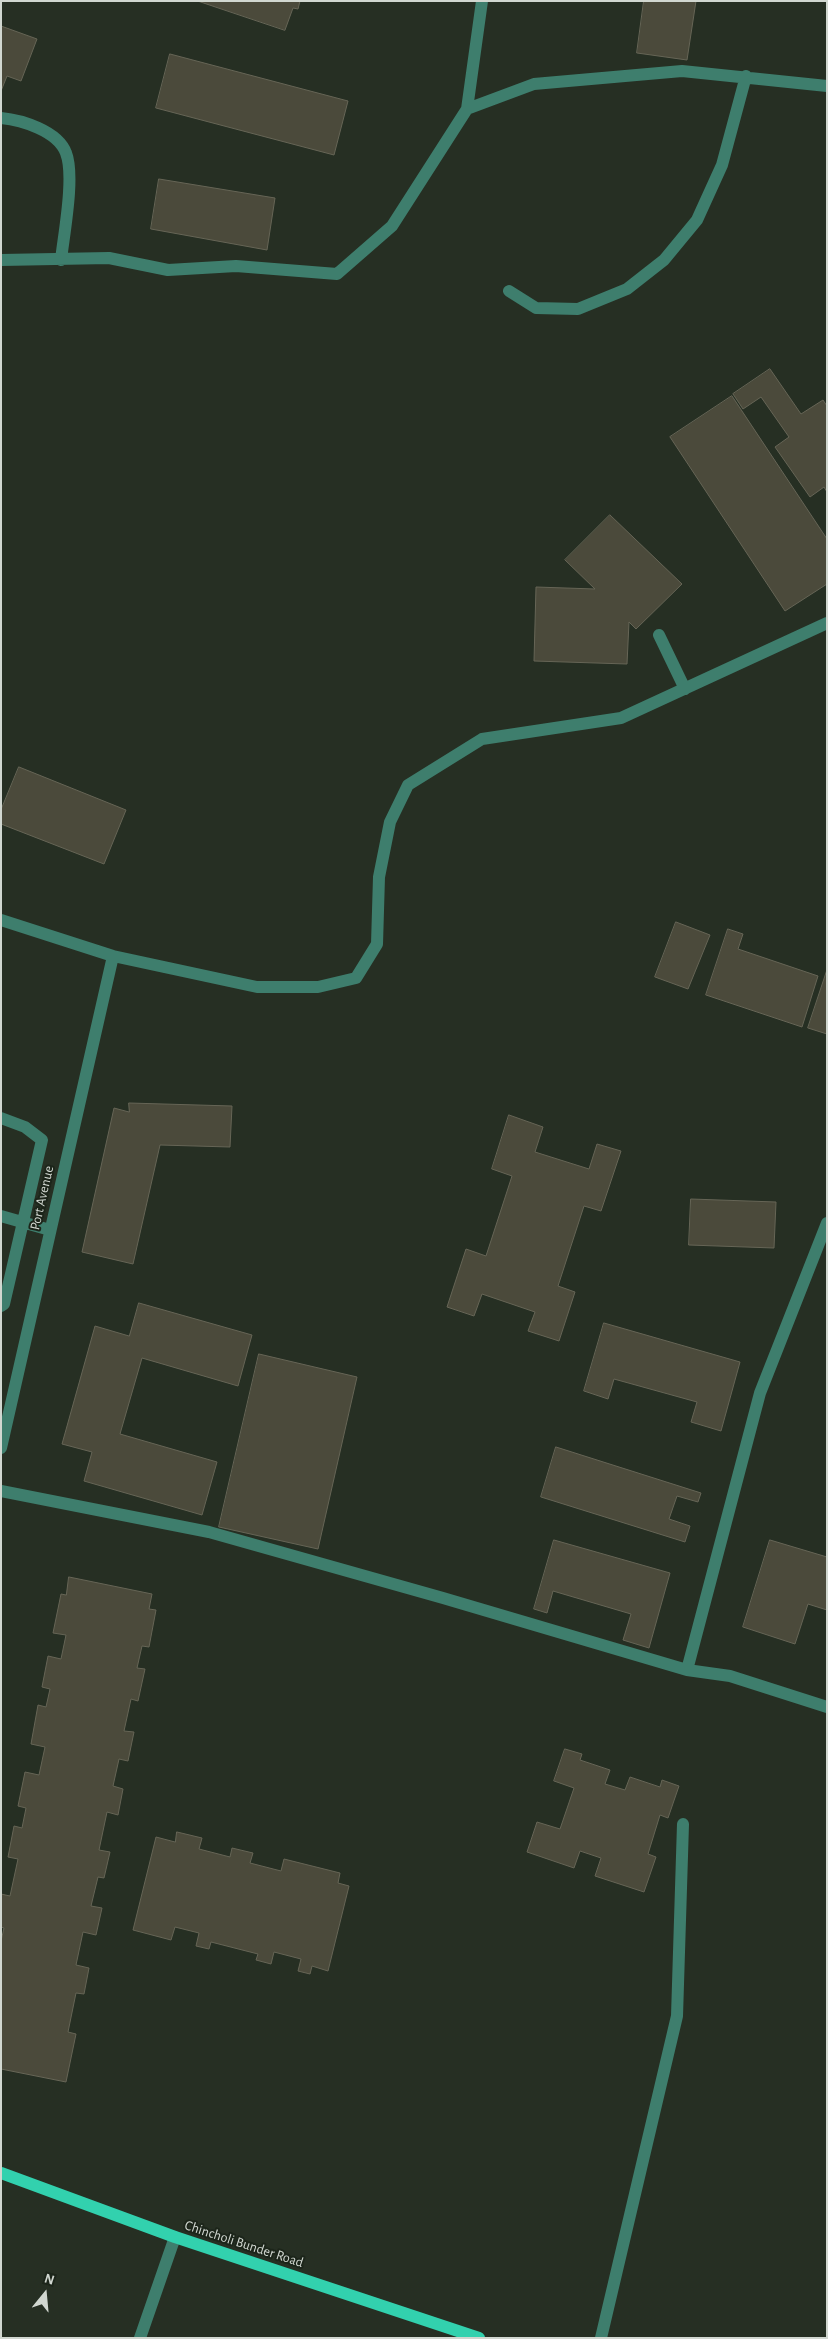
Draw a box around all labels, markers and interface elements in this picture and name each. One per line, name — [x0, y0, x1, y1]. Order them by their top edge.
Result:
street label: Port Avenue — [26, 1164, 58, 1232]
street label: Chincholi Bunder Road — [182, 2217, 306, 2271]
north arrow — [20, 2269, 70, 2319]
text: N — [43, 2272, 56, 2288]

